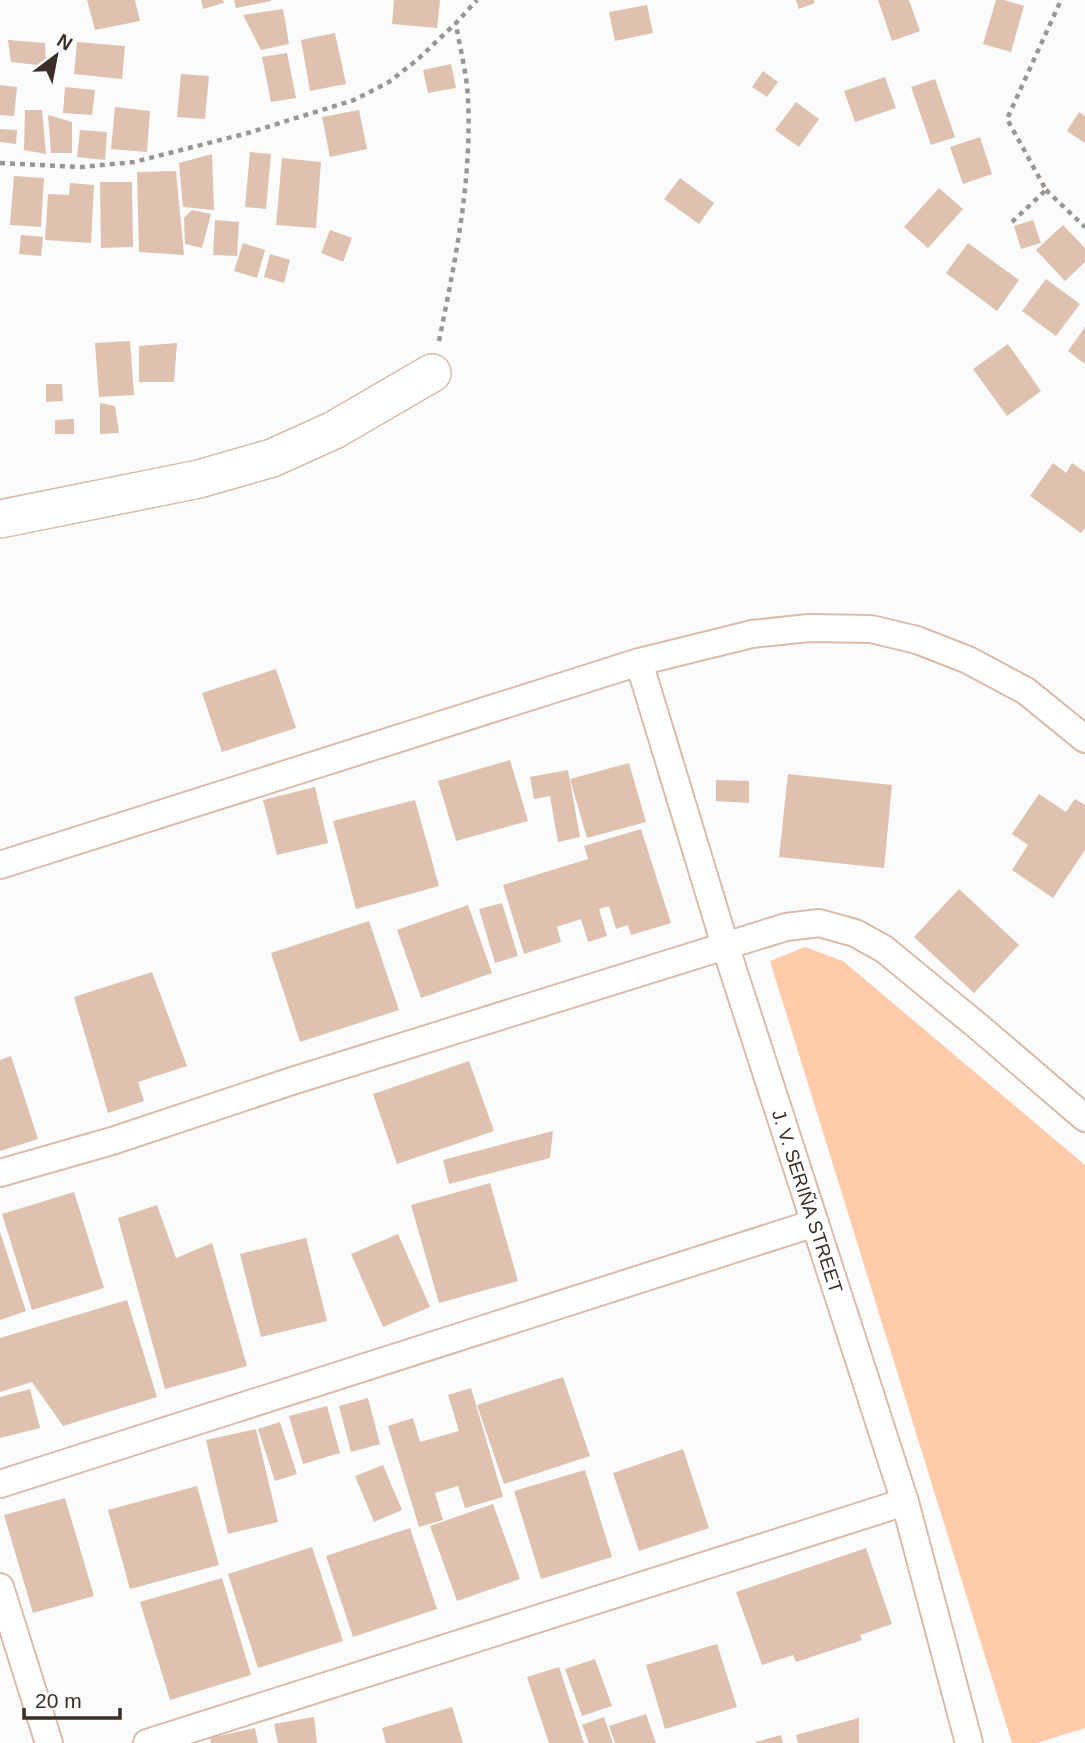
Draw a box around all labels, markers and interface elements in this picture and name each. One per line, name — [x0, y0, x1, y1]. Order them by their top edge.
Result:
north arrow — [21, 21, 91, 91]
text: N — [53, 29, 76, 55]
street label: J. V. SERIÑA STREET — [768, 1107, 847, 1296]
scale bar — [24, 1676, 121, 1720]
text: 20 m — [35, 1689, 82, 1712]

